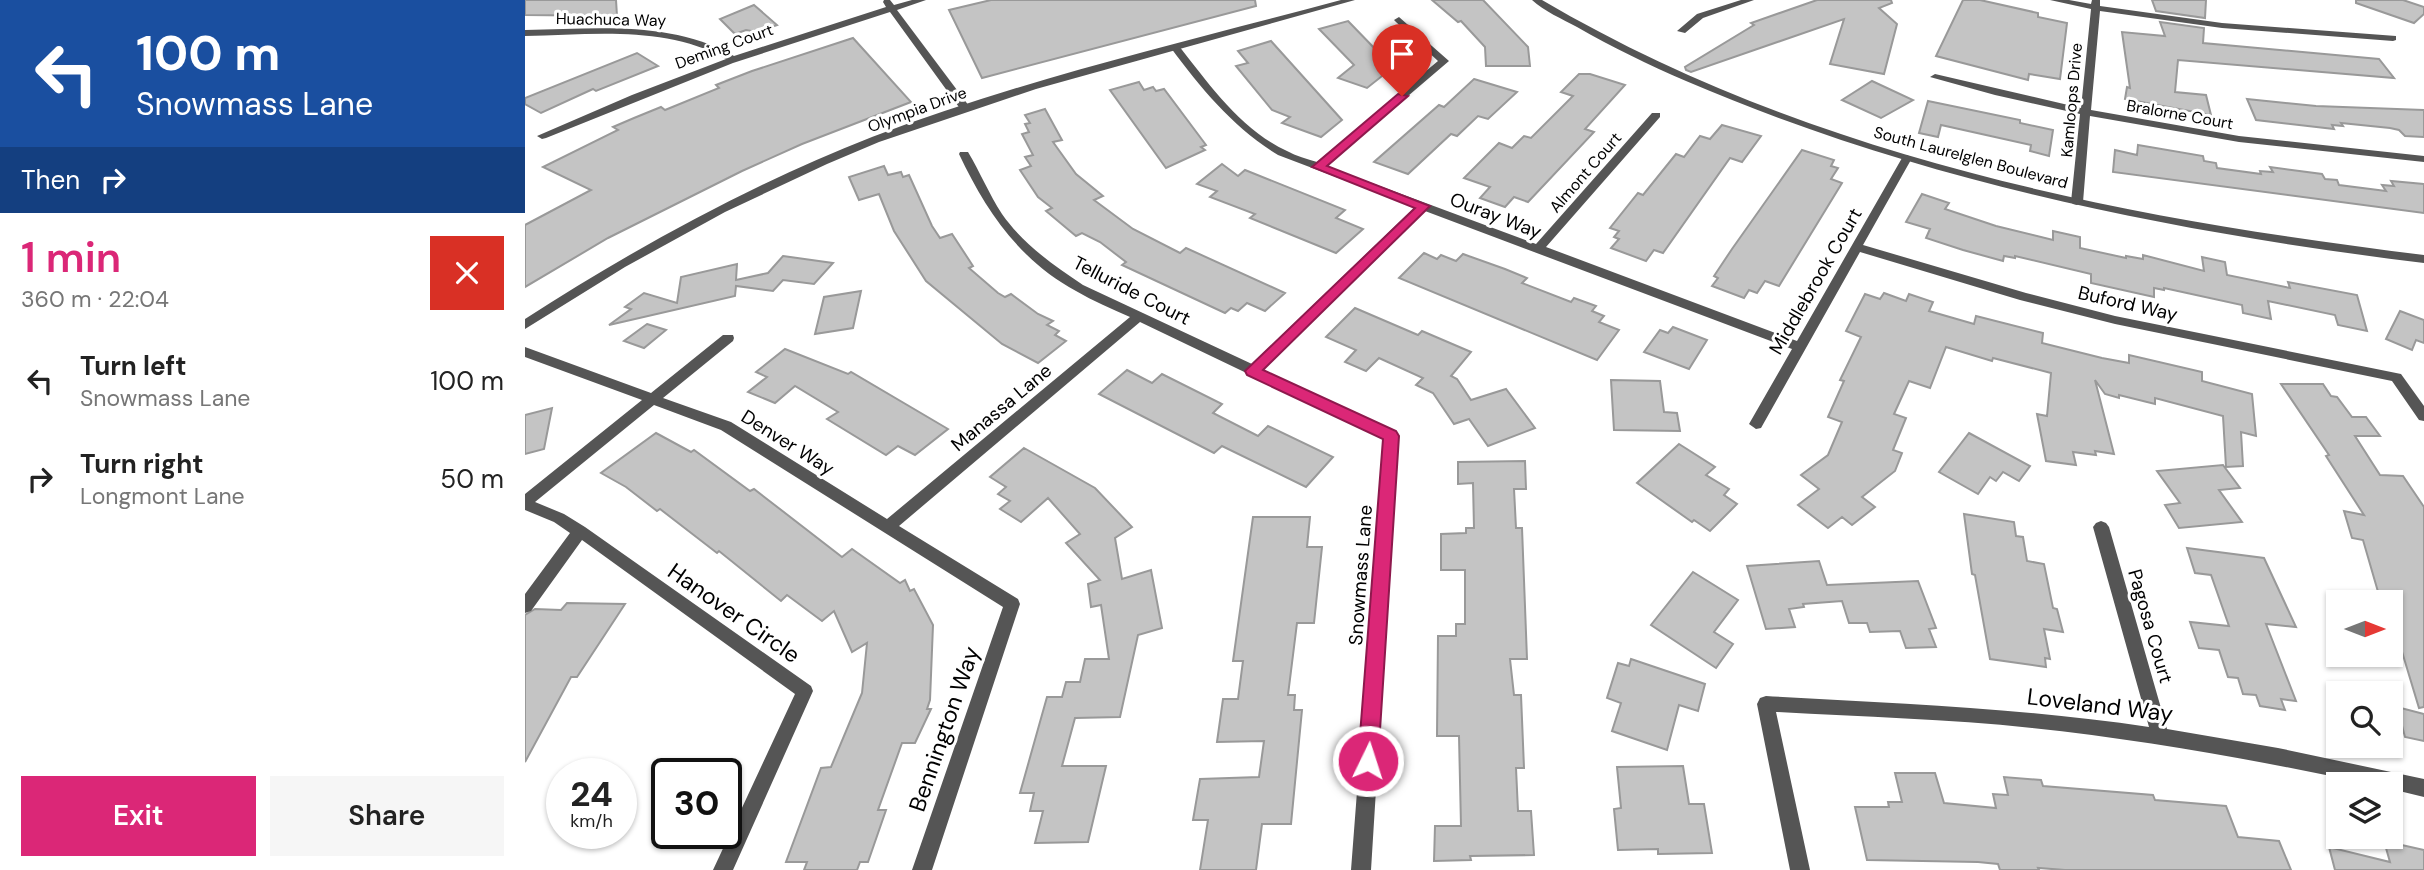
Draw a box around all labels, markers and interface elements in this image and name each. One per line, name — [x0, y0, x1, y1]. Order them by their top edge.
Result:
street label: Huachuca Way — [556, 8, 666, 31]
street label: Deming Court — [672, 19, 776, 74]
text: 100 m — [136, 21, 280, 85]
pin — [1372, 24, 1432, 96]
icon: left — [21, 28, 112, 119]
icon: arrive — [1383, 35, 1421, 73]
street label: Kamloops Drive — [2056, 42, 2087, 158]
street label: Olympia Drive — [865, 82, 970, 137]
text: Snowmass Lane — [136, 83, 373, 125]
street label: Bralorne Court — [2125, 95, 2235, 134]
street label: South Laurelglen Boulevard — [1871, 121, 2070, 194]
street label: Almont Court — [1545, 128, 1626, 217]
icon: right — [94, 161, 132, 199]
text: Then — [21, 163, 80, 197]
street label: Ouray Way — [1446, 187, 1546, 245]
street label: Middlebrook Court — [1763, 203, 1868, 359]
text: 1 min — [21, 230, 121, 285]
button: close — [430, 236, 504, 310]
street label: Telluride Court — [1069, 250, 1195, 331]
street label: Buford Way — [2076, 280, 2181, 327]
text: 360 m · 22:04 — [21, 284, 169, 314]
text: Turn left — [80, 349, 187, 383]
street label: Manassa Lane — [946, 358, 1057, 457]
icon: left — [21, 362, 59, 400]
text: 100 m — [430, 364, 504, 398]
text: Snowmass Lane — [80, 383, 250, 413]
street label: Denver Way — [737, 404, 839, 481]
text: Turn right — [80, 447, 204, 481]
icon: right — [21, 460, 59, 498]
text: 50 m — [440, 462, 504, 496]
text: Longmont Lane — [80, 481, 245, 511]
street label: Snowmass Lane — [1343, 504, 1378, 646]
street label: Hanover Circle — [662, 556, 806, 670]
street label: Pagosa Court — [2122, 566, 2179, 686]
north arrow — [2326, 590, 2403, 667]
map controls — [2326, 590, 2403, 849]
street label: Bennington Way — [902, 642, 986, 816]
street label: Loveland Way — [2025, 681, 2175, 729]
button: search — [2326, 681, 2403, 758]
position arrow — [1331, 724, 1405, 798]
speed limit sign: 30 — [651, 758, 742, 849]
text: 24 — [570, 771, 613, 817]
button: layers — [2326, 772, 2403, 849]
button: Exit — [21, 776, 256, 856]
button: Share — [270, 776, 504, 856]
text: km/h — [570, 809, 613, 833]

